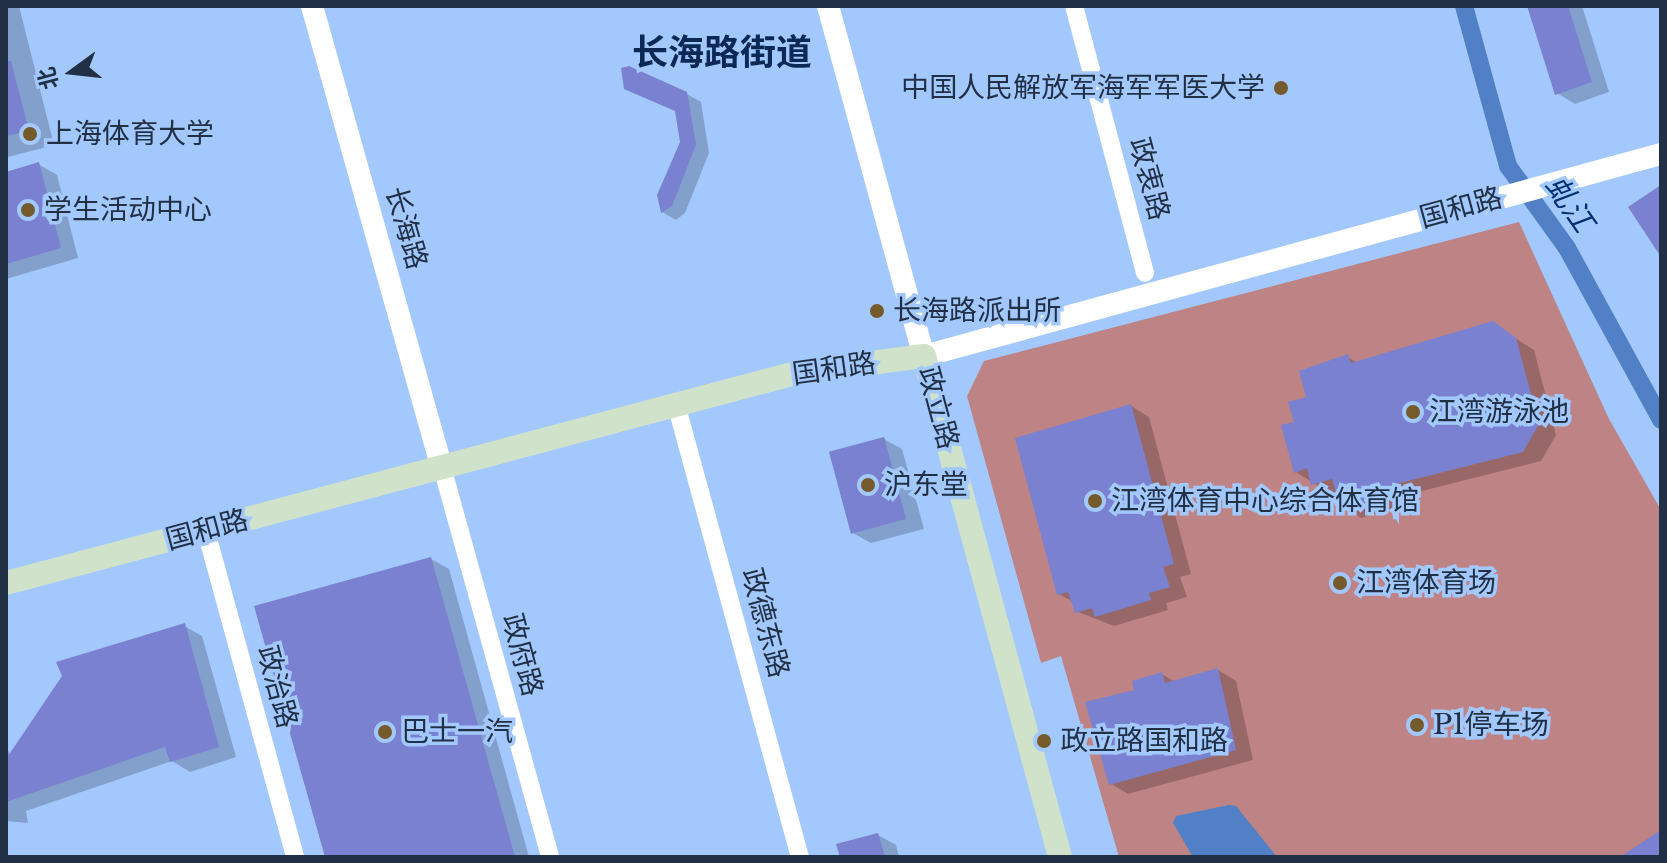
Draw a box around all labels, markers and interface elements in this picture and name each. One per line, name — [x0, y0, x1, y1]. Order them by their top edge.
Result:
district label: 长海路街道 — [632, 31, 812, 75]
north arrow — [32, 32, 112, 112]
text: 北 — [32, 64, 64, 92]
place label: 中国人民解放军海军军医大学 — [901, 71, 1265, 105]
marker: 中国人民解放军海军军医大学 — [1272, 79, 1290, 97]
place label: 上海体育大学 — [46, 117, 214, 151]
marker: 上海体育大学 — [21, 125, 39, 143]
street label: 政衷路 — [1122, 134, 1176, 224]
water label: 虬江 — [1537, 169, 1601, 239]
street label: 国和路 — [1416, 181, 1506, 235]
street label: 长海路 — [378, 183, 434, 273]
place label: 学生活动中心 — [44, 193, 212, 227]
marker: 学生活动中心 — [19, 201, 37, 219]
place label: 长海路派出所 — [893, 294, 1061, 328]
marker: 长海路派出所 — [868, 302, 886, 320]
street label: 国和路 — [790, 347, 878, 391]
street label: 政立路 — [911, 363, 965, 453]
place label: 江湾游泳池 — [1429, 395, 1569, 429]
marker: 江湾游泳池 — [1404, 403, 1422, 421]
place label: 沪东堂 — [884, 468, 968, 502]
marker: 沪东堂 — [859, 476, 877, 494]
place label: 江湾体育中心综合体育馆 — [1111, 484, 1419, 518]
marker: 江湾体育中心综合体育馆 — [1086, 492, 1104, 510]
street label: 国和路 — [162, 503, 252, 557]
street label: 政德东路 — [734, 565, 796, 681]
place label: 江湾体育场 — [1356, 566, 1496, 600]
marker: 江湾体育场 — [1331, 574, 1349, 592]
street label: 政府路 — [495, 610, 549, 700]
street label: 政治路 — [250, 642, 304, 732]
place label: P1停车场 — [1433, 708, 1549, 742]
place label: 巴士一汽 — [401, 715, 513, 749]
marker: P1停车场 — [1408, 716, 1426, 734]
marker: 巴士一汽 — [376, 723, 394, 741]
place label: 政立路国和路 — [1060, 724, 1228, 758]
marker: 政立路国和路 — [1035, 732, 1053, 750]

